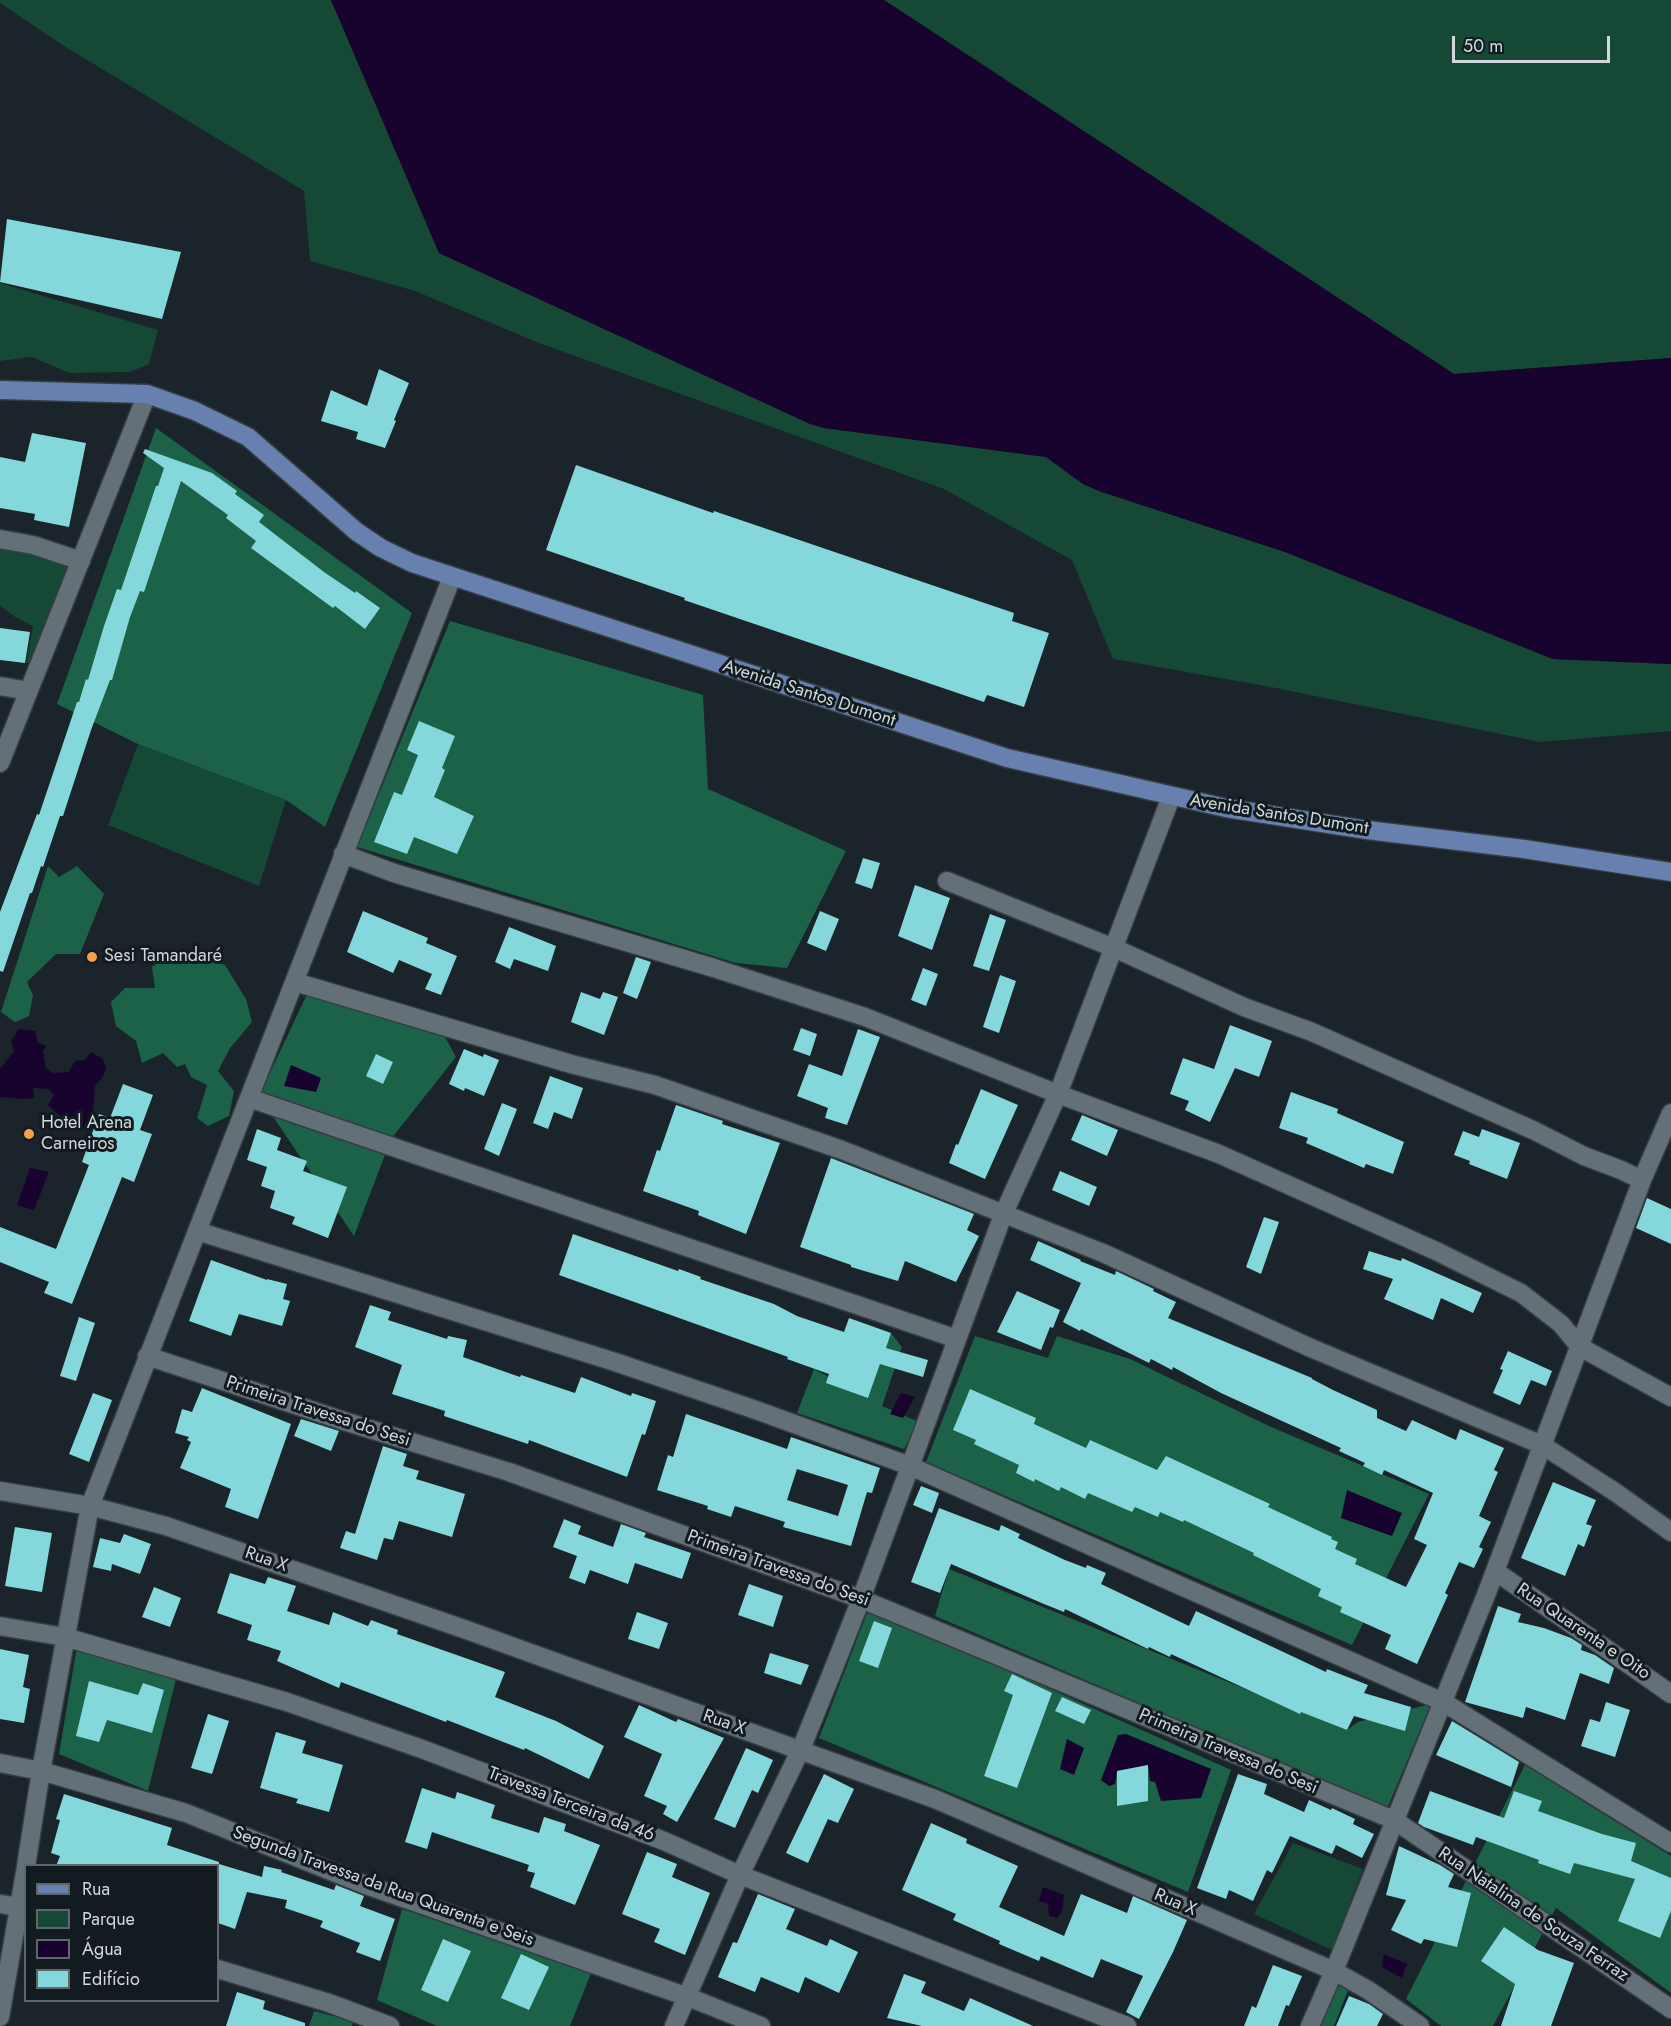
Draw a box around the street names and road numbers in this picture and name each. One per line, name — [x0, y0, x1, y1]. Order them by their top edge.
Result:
street label: Avenida Santos Dumont — [720, 656, 898, 732]
street label: Avenida Santos Dumont — [1188, 790, 1370, 840]
street label: Primeira Travessa do Sesi — [223, 1372, 413, 1452]
street label: Primeira Travessa do Sesi — [684, 1526, 872, 1612]
street label: Rua X — [242, 1543, 290, 1577]
street label: Rua Quarenta e Oito — [1512, 1579, 1654, 1685]
street label: Primeira Travessa do Sesi — [1135, 1704, 1321, 1800]
street label: Rua X — [700, 1706, 748, 1740]
street label: Travessa Terceira da 46 — [485, 1763, 657, 1847]
street label: Segunda Travessa da Rua Quarenta e Seis — [230, 1822, 536, 1952]
street label: Rua Natalina de Souza Ferraz — [1434, 1843, 1632, 1987]
street label: Rua X — [1151, 1885, 1199, 1921]

